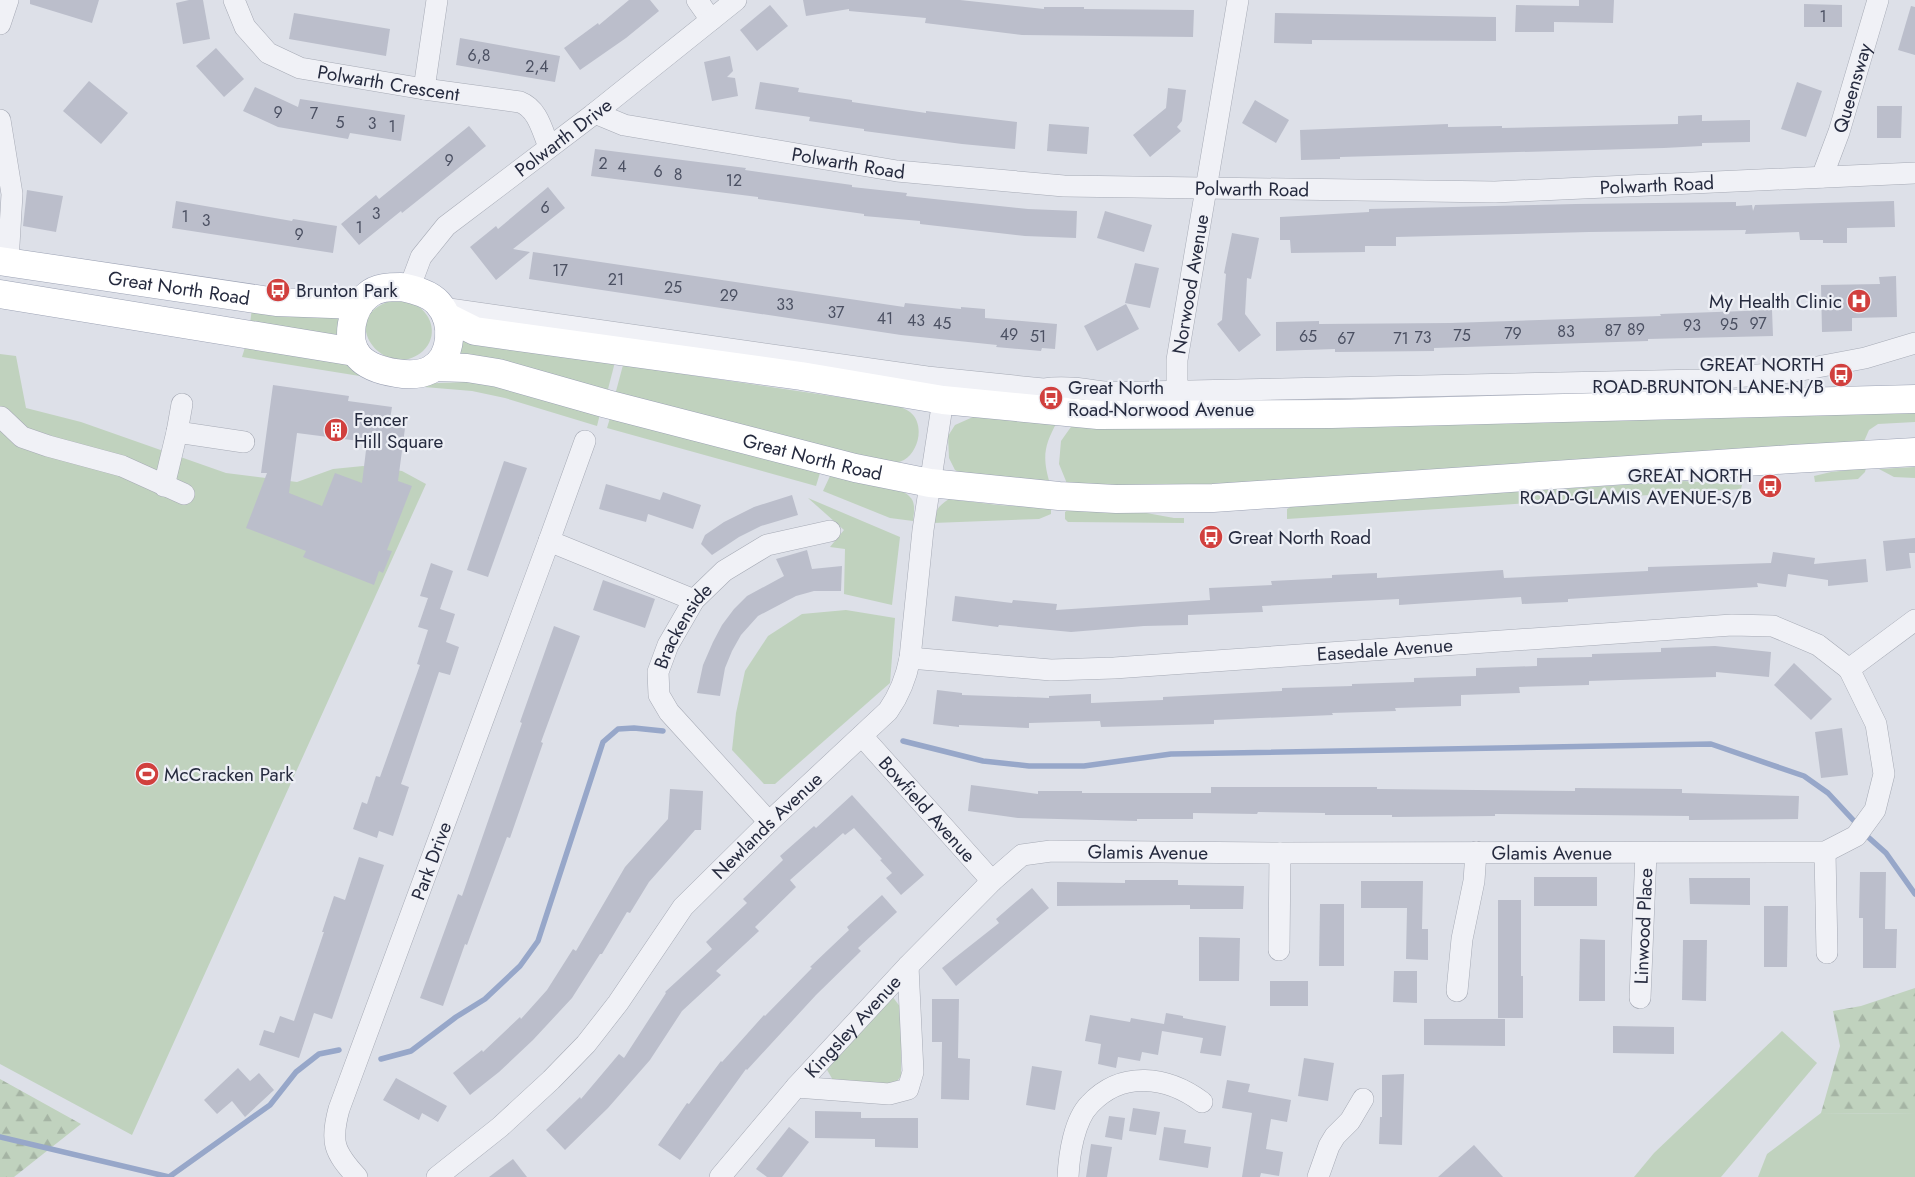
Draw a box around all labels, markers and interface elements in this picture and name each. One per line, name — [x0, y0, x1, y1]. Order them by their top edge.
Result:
house number: 1 — [1819, 5, 1827, 28]
street label: Queensway — [1826, 39, 1879, 136]
house number: 6,8 — [468, 44, 490, 67]
house number: 2,4 — [525, 55, 549, 78]
street label: Polwarth Crescent — [315, 58, 462, 108]
street label: Polwarth Drive — [509, 92, 618, 183]
house number: 9 — [273, 101, 283, 124]
house number: 7 — [310, 102, 319, 125]
house number: 5 — [335, 111, 345, 134]
house number: 3 — [368, 112, 377, 135]
house number: 1 — [388, 115, 396, 138]
street label: Polwarth Road — [790, 140, 906, 186]
house number: 9 — [444, 149, 454, 172]
house number: 2 — [598, 152, 608, 175]
house number: 4 — [617, 155, 627, 178]
house number: 6 — [653, 160, 663, 183]
house number: 8 — [674, 163, 682, 186]
house number: 12 — [726, 169, 742, 192]
street label: Polwarth Road — [1599, 169, 1715, 201]
street label: Polwarth Road — [1195, 175, 1309, 203]
house number: 6 — [540, 196, 550, 219]
house number: 3 — [372, 202, 381, 225]
house number: 1 — [181, 205, 189, 228]
house number: 3 — [202, 209, 211, 232]
street label: Norwood Avenue — [1165, 212, 1216, 356]
house number: 1 — [355, 216, 363, 239]
house number: 9 — [294, 223, 304, 246]
house number: 17 — [552, 259, 568, 282]
street label: Great North Road — [106, 264, 252, 312]
house number: 21 — [608, 268, 624, 291]
house number: 25 — [664, 276, 682, 299]
bus stop icon: Brunton Park — [265, 277, 291, 303]
place label: Brunton Park — [296, 277, 398, 304]
house number: 29 — [720, 284, 738, 307]
place label: My Health Clinic — [1709, 288, 1842, 315]
hospital icon: My Health Clinic — [1846, 288, 1872, 314]
house number: 33 — [776, 293, 794, 316]
house number: 37 — [828, 301, 845, 324]
house number: 41 — [877, 307, 893, 330]
house number: 43 — [907, 309, 925, 332]
house number: 45 — [933, 312, 951, 335]
house number: 97 — [1749, 312, 1767, 335]
house number: 95 — [1720, 313, 1738, 336]
house number: 93 — [1683, 314, 1701, 337]
house number: 89 — [1627, 318, 1645, 341]
house number: 87 — [1605, 319, 1622, 342]
house number: 83 — [1557, 320, 1575, 343]
house number: 79 — [1504, 322, 1522, 345]
house number: 49 — [1000, 323, 1018, 346]
house number: 75 — [1453, 324, 1471, 347]
house number: 51 — [1030, 325, 1046, 348]
house number: 65 — [1299, 325, 1317, 348]
house number: 73 — [1414, 326, 1432, 349]
house number: 67 — [1337, 327, 1355, 350]
house number: 71 — [1393, 327, 1409, 350]
place label: GREAT NORTH ROAD-BRUNTON LANE-N/B — [1592, 351, 1824, 400]
bus stop icon: GREAT NORTH ROAD-BRUNTON LANE-N/B — [1828, 362, 1854, 388]
place label: Great North Road-Norwood Avenue — [1068, 374, 1254, 423]
bus stop icon: Great North Road-Norwood Avenue — [1038, 385, 1064, 411]
place label: Fencer Hill Square — [354, 406, 444, 455]
building icon: Fencer Hill Square — [323, 417, 349, 443]
street label: Great North Road — [740, 427, 885, 487]
place label: GREAT NORTH ROAD-GLAMIS AVENUE-S/B — [1519, 462, 1752, 511]
bus stop icon: GREAT NORTH ROAD-GLAMIS AVENUE-S/B — [1757, 473, 1783, 499]
bus stop icon: Great North Road — [1198, 524, 1224, 550]
place label: Great North Road — [1228, 524, 1371, 551]
street label: Brackenside — [647, 577, 718, 673]
street label: Easedale Avenue — [1316, 631, 1454, 668]
street label: Bowfield Avenue — [872, 750, 982, 868]
sports icon: McCracken Park — [134, 761, 160, 787]
place label: McCracken Park — [164, 761, 294, 788]
street label: Newlands Avenue — [706, 766, 829, 885]
street label: Park Drive — [404, 818, 458, 904]
street label: Glamis Avenue — [1087, 838, 1208, 866]
street label: Glamis Avenue — [1491, 839, 1612, 867]
street label: Linwood Place — [1628, 867, 1659, 985]
street label: Kingsley Avenue — [798, 969, 908, 1084]

